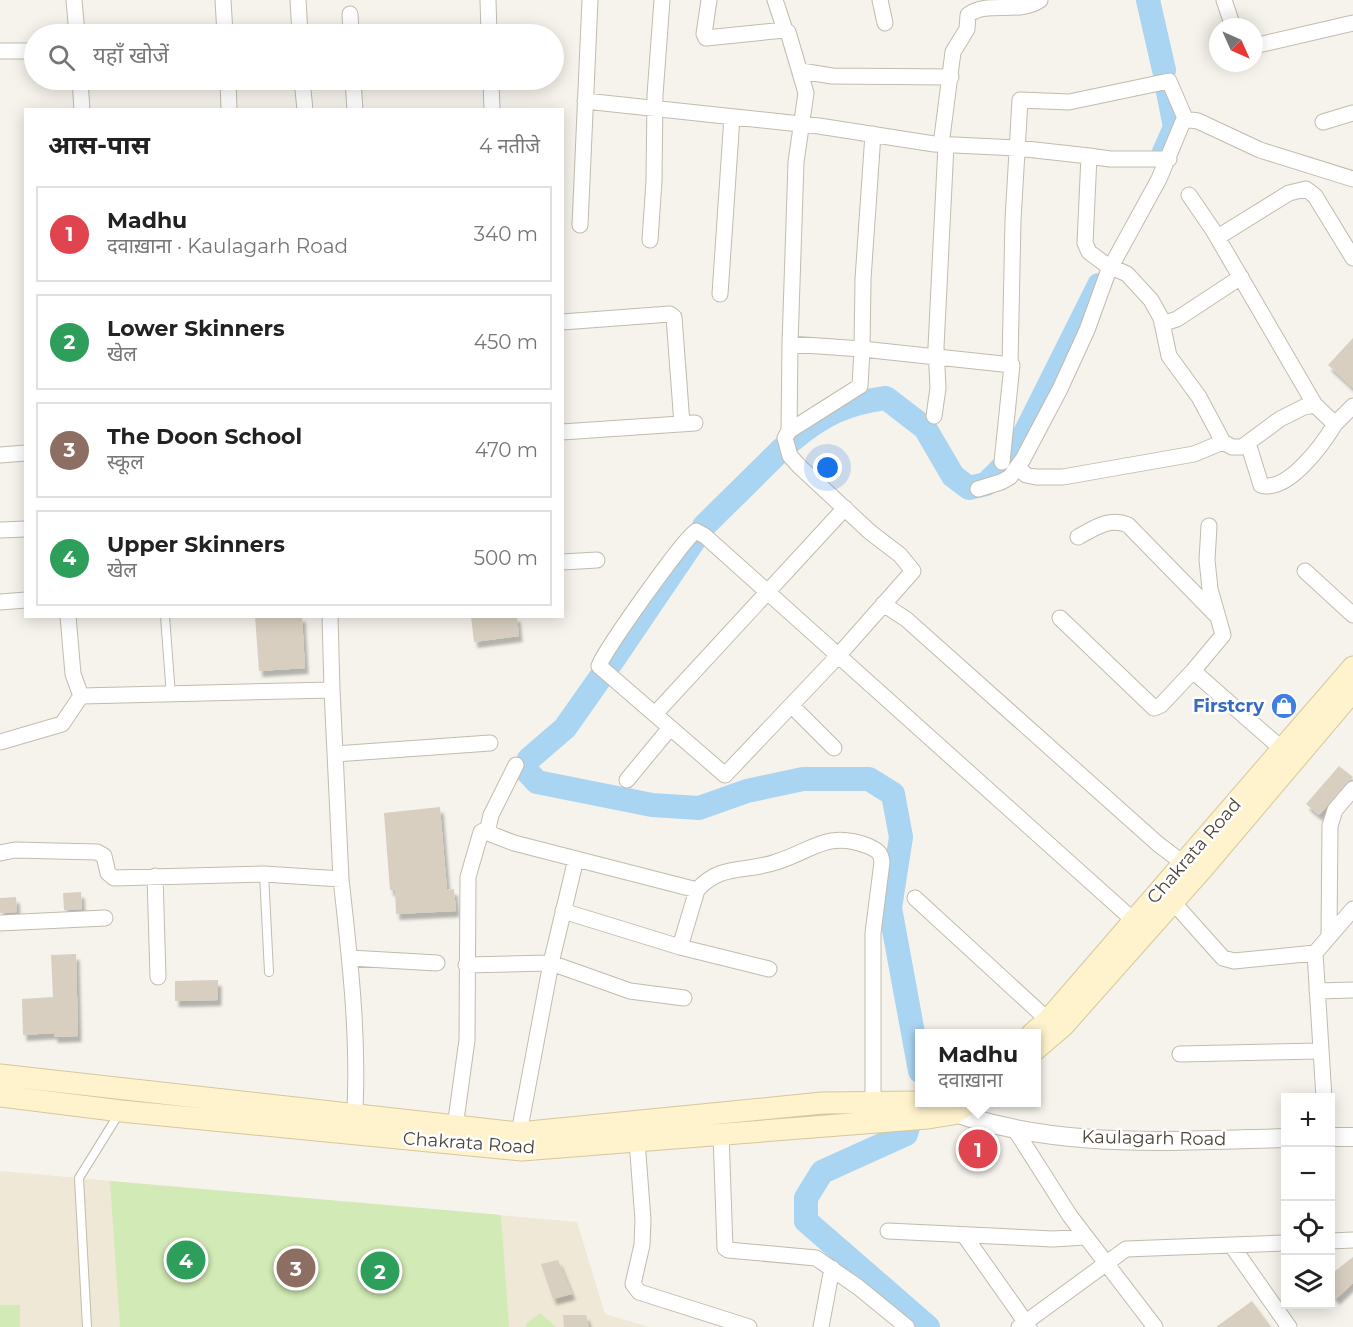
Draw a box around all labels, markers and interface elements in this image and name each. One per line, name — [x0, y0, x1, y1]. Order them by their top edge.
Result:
north arrow — [1209, 18, 1263, 72]
search box — [24, 24, 564, 90]
icon: search — [45, 41, 78, 74]
text: यहाँ खोजें — [93, 42, 169, 69]
text: आस-पास — [48, 129, 150, 161]
text: 4 नतीजे — [479, 134, 540, 158]
text: Madhu — [107, 207, 187, 234]
text: 1 — [66, 222, 73, 246]
text: 340 m — [474, 222, 538, 246]
text: दवाख़ाना · Kaulagarh Road — [107, 234, 348, 258]
text: Lower Skinners — [107, 315, 285, 342]
text: 2 — [64, 330, 75, 354]
text: 450 m — [474, 330, 538, 354]
text: खेल — [107, 342, 137, 366]
text: The Doon School — [107, 423, 302, 450]
text: 3 — [64, 438, 75, 462]
text: 470 m — [475, 438, 538, 462]
text: स्कूल — [107, 450, 144, 474]
your location — [813, 453, 842, 482]
text: Upper Skinners — [107, 531, 285, 558]
text: 4 — [63, 546, 76, 570]
text: 500 m — [474, 546, 538, 570]
text: खेल — [107, 558, 137, 582]
shop icon: Firstcry — [1269, 691, 1299, 721]
place label: Firstcry — [1193, 695, 1264, 717]
street label: Chakrata Road — [1142, 794, 1246, 908]
popup — [915, 1029, 1041, 1107]
text: Madhu — [938, 1041, 1018, 1068]
text: दवाख़ाना — [938, 1068, 1003, 1092]
map controls — [1281, 1093, 1335, 1309]
button: + — [1281, 1093, 1335, 1147]
pin: 1 — [958, 1126, 998, 1172]
street label: Kaulagarh Road — [1081, 1126, 1227, 1150]
street label: Chakrata Road — [402, 1127, 536, 1159]
button: − — [1281, 1147, 1335, 1201]
button: locate — [1281, 1201, 1335, 1255]
pin: 4 — [166, 1238, 206, 1282]
pin: 3 — [276, 1246, 316, 1290]
pin: 2 — [360, 1248, 400, 1294]
button: layers — [1281, 1255, 1335, 1309]

